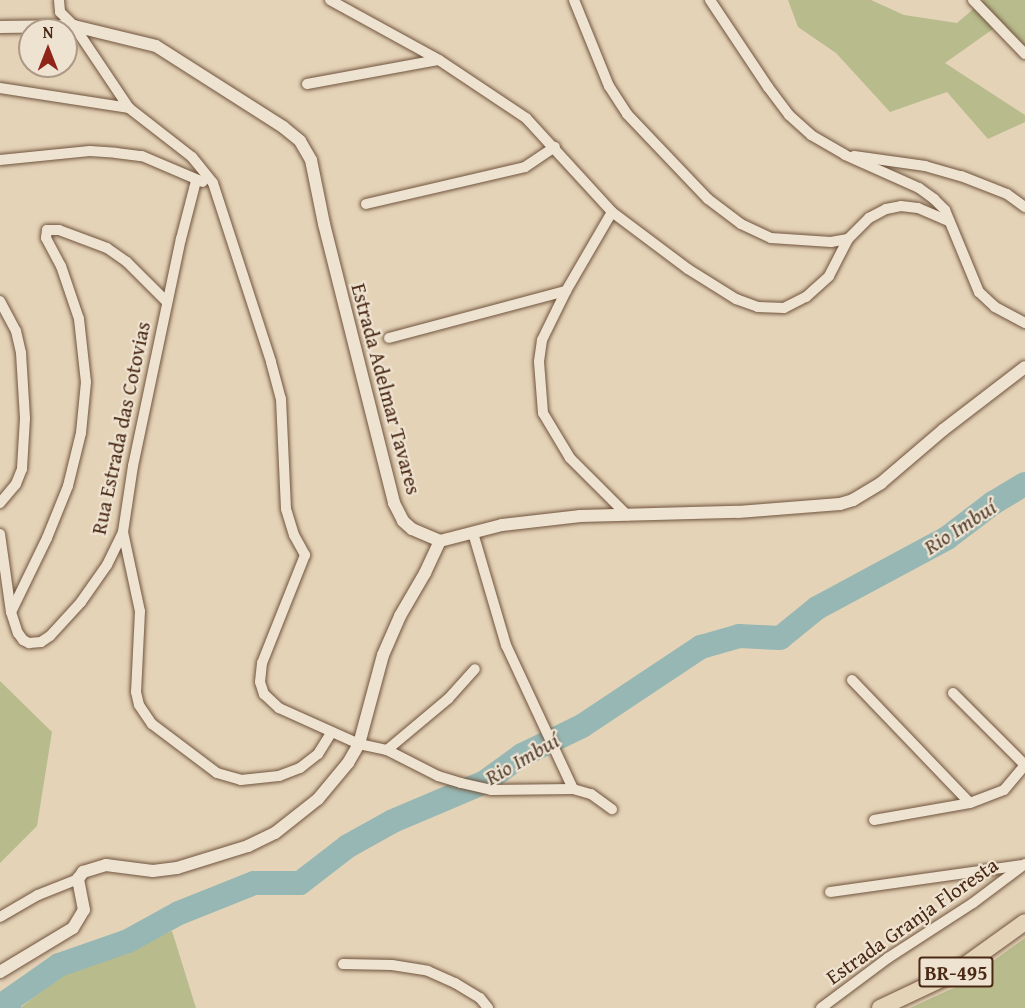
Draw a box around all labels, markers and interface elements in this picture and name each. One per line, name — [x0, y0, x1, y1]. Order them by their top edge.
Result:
north arrow — [18, 18, 78, 78]
text: N — [43, 20, 53, 44]
street label: Estrada Adelmar Tavares — [346, 281, 426, 497]
street label: Rua Estrada das Cotovias — [86, 319, 156, 537]
water label: Rio Imbuí — [919, 494, 1001, 560]
water label: Rio Imbuí — [480, 727, 564, 791]
street label: Estrada Granja Floresta — [821, 852, 1003, 990]
road number: BR-495 — [917, 955, 995, 989]

